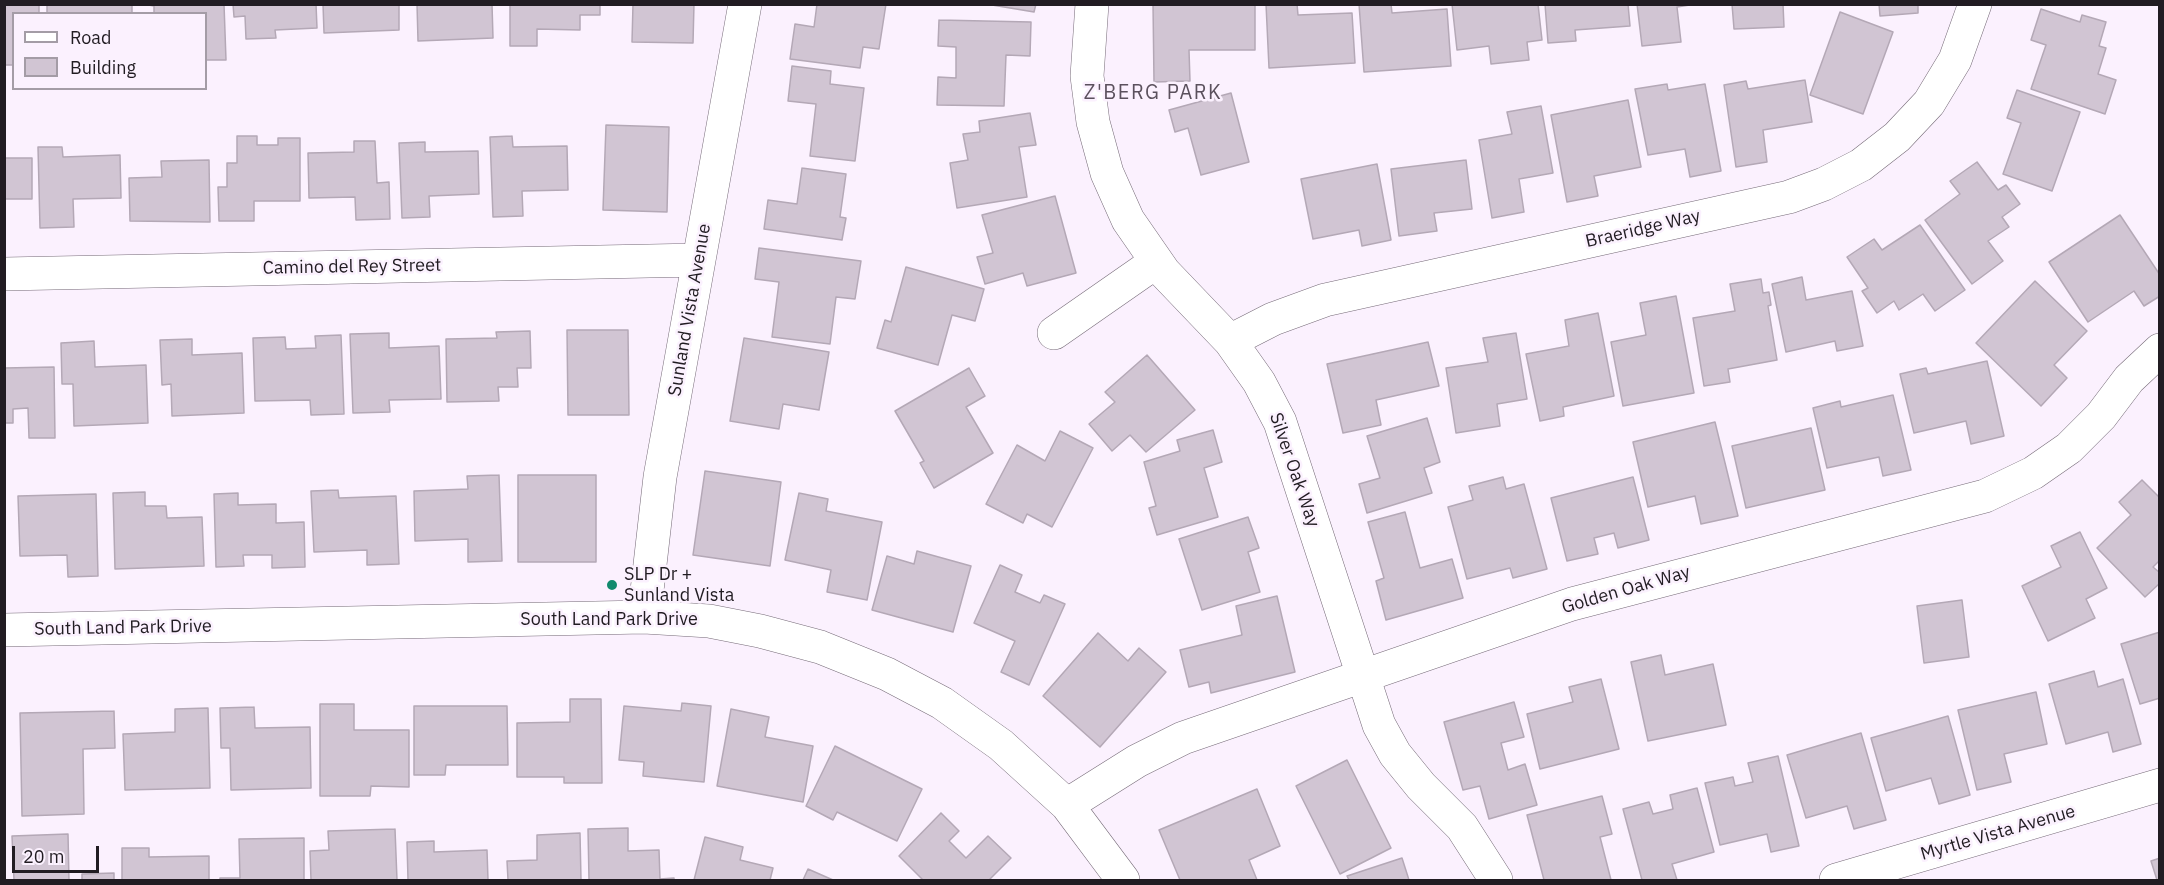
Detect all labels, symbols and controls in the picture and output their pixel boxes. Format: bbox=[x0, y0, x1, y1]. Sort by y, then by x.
legend bbox=[12, 12, 207, 90]
text: Road bbox=[70, 26, 111, 49]
text: Building bbox=[70, 56, 136, 79]
district label: Z'BERG PARK bbox=[1084, 81, 1222, 105]
street label: Braeridge Way bbox=[1583, 205, 1703, 253]
street label: Sunland Vista Avenue bbox=[664, 222, 716, 398]
street label: Camino del Rey Street bbox=[262, 255, 442, 279]
street label: Silver Oak Way bbox=[1264, 410, 1324, 530]
street label: Golden Oak Way bbox=[1559, 561, 1693, 619]
place label: SLP Dr + Sunland Vista bbox=[624, 564, 734, 606]
marker: SLP Dr + Sunland Vista bbox=[605, 578, 619, 592]
street label: South Land Park Drive bbox=[520, 609, 698, 631]
street label: South Land Park Drive bbox=[34, 616, 212, 640]
street label: Myrtle Vista Avenue bbox=[1918, 801, 2078, 865]
scale bar bbox=[15, 834, 102, 872]
text: 20 m bbox=[23, 845, 65, 868]

